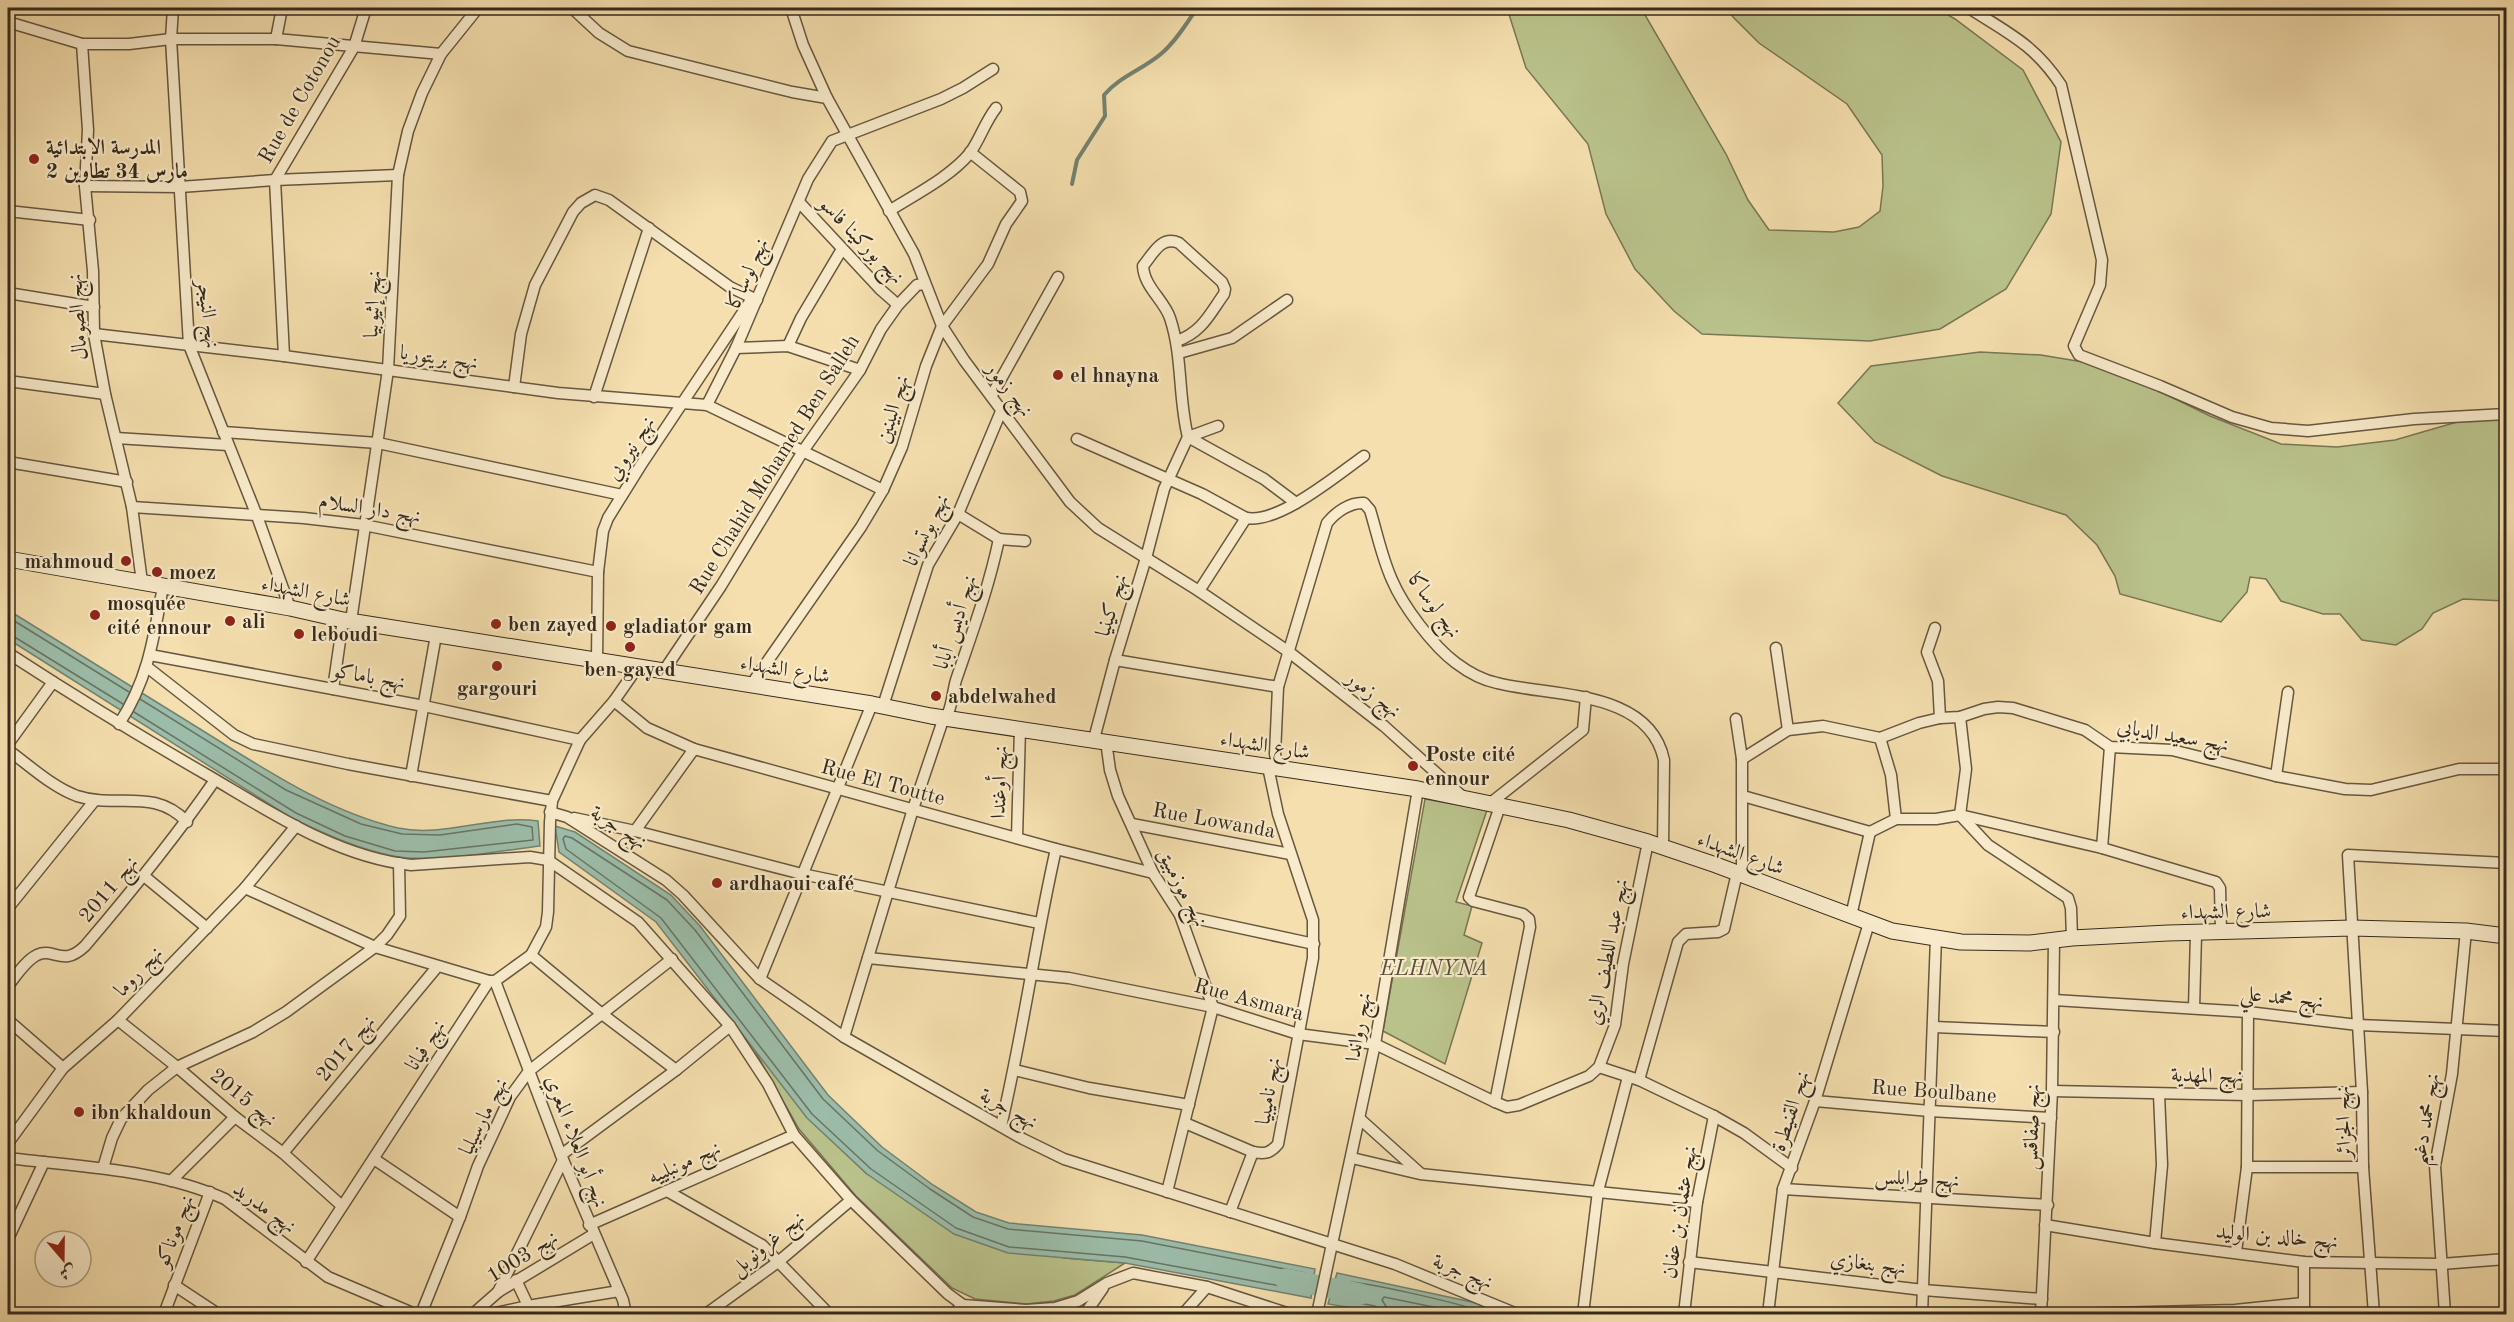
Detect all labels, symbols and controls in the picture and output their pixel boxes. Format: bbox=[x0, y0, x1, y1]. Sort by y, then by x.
street label: Rue de Cotonou bbox=[255, 32, 345, 167]
place label: المدرسة الابتدائية 2 مارس 34 تطاوين bbox=[46, 136, 188, 184]
marker: المدرسة الابتدائية 2 مارس 34 تطاوين bbox=[27, 152, 41, 166]
street label: نهج بوركينا فاسو bbox=[808, 192, 907, 293]
street label: نهج لوساكا bbox=[723, 235, 779, 315]
street label: نهج إثيوبيا bbox=[361, 270, 393, 339]
street label: نهج الصومال bbox=[65, 272, 99, 361]
street label: نهج النيجر bbox=[186, 277, 222, 351]
street label: Rue Chahid Mohamed Ben Salleh bbox=[686, 331, 864, 598]
street label: نهج بريتوريا bbox=[397, 343, 479, 381]
street label: نهج زمور bbox=[975, 357, 1036, 425]
place label: el hnayna bbox=[1070, 366, 1159, 387]
marker: el hnayna bbox=[1051, 368, 1065, 382]
street label: نهج البينين bbox=[873, 373, 920, 448]
street label: نهج نيروبي bbox=[603, 413, 665, 488]
street label: نهج دار السلام bbox=[316, 491, 422, 535]
street label: نهج بوتسوانا bbox=[901, 491, 960, 573]
place label: mahmoud bbox=[25, 552, 114, 573]
marker: mahmoud bbox=[119, 554, 133, 568]
place label: moez bbox=[169, 563, 216, 584]
marker: moez bbox=[150, 565, 164, 579]
street label: نهج لوساكا bbox=[1398, 569, 1465, 646]
street label: نهج أديس أبابا bbox=[926, 571, 988, 674]
street label: نهج كينيا bbox=[1093, 572, 1139, 641]
street label: شارع الشهداء bbox=[258, 574, 352, 617]
place label: mosquée cité ennour bbox=[107, 594, 211, 639]
marker: mosquée cité ennour bbox=[88, 608, 102, 622]
place label: ali bbox=[242, 612, 265, 633]
marker: ali bbox=[223, 614, 237, 628]
place label: ben zayed bbox=[508, 615, 598, 636]
marker: ben zayed bbox=[489, 617, 503, 631]
place label: gladiator gam bbox=[623, 617, 752, 638]
marker: gladiator gam bbox=[604, 619, 618, 633]
place label: leboudi bbox=[311, 625, 378, 646]
marker: leboudi bbox=[292, 627, 306, 641]
marker: ben gayed bbox=[623, 640, 637, 654]
street label: شارع الشهداء bbox=[737, 653, 831, 694]
marker: gargouri bbox=[490, 659, 504, 673]
street label: نهج باماكو bbox=[328, 660, 407, 701]
place label: ben gayed bbox=[584, 660, 676, 681]
street label: نهج زمور bbox=[1336, 666, 1404, 728]
place label: gargouri bbox=[457, 679, 537, 700]
place label: abdelwahed bbox=[948, 687, 1057, 708]
marker: abdelwahed bbox=[929, 689, 943, 703]
street label: نهج سعيد الدبابي bbox=[2114, 716, 2230, 764]
street label: شارع الشهداء bbox=[1217, 729, 1311, 770]
street label: نهج أوغندا bbox=[983, 745, 1019, 819]
place label: Poste cité ennour bbox=[1425, 745, 1515, 790]
street label: Rue El Toutte bbox=[818, 757, 947, 810]
marker: Poste cité ennour bbox=[1406, 759, 1420, 773]
street label: Rue Lowanda bbox=[1151, 800, 1277, 843]
street label: نهج جربة bbox=[582, 802, 650, 860]
street label: شارع الشهداء bbox=[1692, 829, 1787, 885]
street label: نهج موزمبيق bbox=[1147, 845, 1210, 934]
street label: نهج 2011 bbox=[76, 853, 148, 932]
place label: ardhaoui café bbox=[729, 874, 855, 895]
marker: ardhaoui café bbox=[710, 876, 724, 890]
street label: نهج عبد اللطيف الري bbox=[1583, 877, 1640, 1029]
street label: شارع الشهداء bbox=[2181, 901, 2272, 930]
street label: نهج روما bbox=[111, 943, 172, 1006]
park label: ELHNYNA bbox=[1379, 959, 1488, 980]
street label: Rue Asmara bbox=[1191, 976, 1306, 1025]
street label: نهج محمد علي bbox=[2238, 984, 2325, 1021]
street label: نهج رواندا bbox=[1343, 991, 1383, 1065]
street label: نهج 2017 bbox=[313, 1012, 385, 1091]
street label: نهج فيانا bbox=[402, 1017, 456, 1079]
street label: نهج ناميبيا bbox=[1253, 1056, 1293, 1128]
street label: نهج 2015 bbox=[201, 1065, 280, 1137]
street label: نهج المهدية bbox=[2170, 1065, 2243, 1095]
street label: نهح القنيطرة bbox=[1769, 1069, 1821, 1157]
street label: نهج أبو العلاء المعري bbox=[534, 1070, 616, 1213]
street label: نهج محمد دغيم bbox=[2409, 1072, 2453, 1168]
street label: نهج مارسيليا bbox=[456, 1075, 519, 1162]
street label: Rue Boulbane bbox=[1870, 1078, 1997, 1107]
street label: نهج صفاقس bbox=[2020, 1083, 2052, 1171]
street label: نهج جربة bbox=[972, 1085, 1041, 1140]
street label: نهج الجزائر bbox=[2333, 1085, 2363, 1160]
place label: ibn khaldoun bbox=[91, 1103, 212, 1124]
marker: ibn khaldoun bbox=[72, 1105, 86, 1119]
street label: نهج مونبلييه bbox=[645, 1138, 727, 1195]
street label: نهج عثمان بن عفان bbox=[1660, 1144, 1708, 1281]
street label: نهج طرابلس bbox=[1874, 1167, 1960, 1199]
street label: نهج مدريد bbox=[225, 1178, 300, 1244]
street label: نهج موناكو bbox=[151, 1192, 205, 1275]
street label: نهج غرونوبل bbox=[727, 1208, 814, 1286]
street label: نهج خالد بن الوليد bbox=[2214, 1222, 2339, 1260]
street label: نهج 1003 bbox=[484, 1227, 566, 1293]
north arrow bbox=[33, 1229, 93, 1289]
street label: نهج بنغازي bbox=[1828, 1249, 1907, 1286]
street label: نهج جربة bbox=[1427, 1251, 1495, 1300]
text: ش bbox=[57, 1261, 78, 1281]

